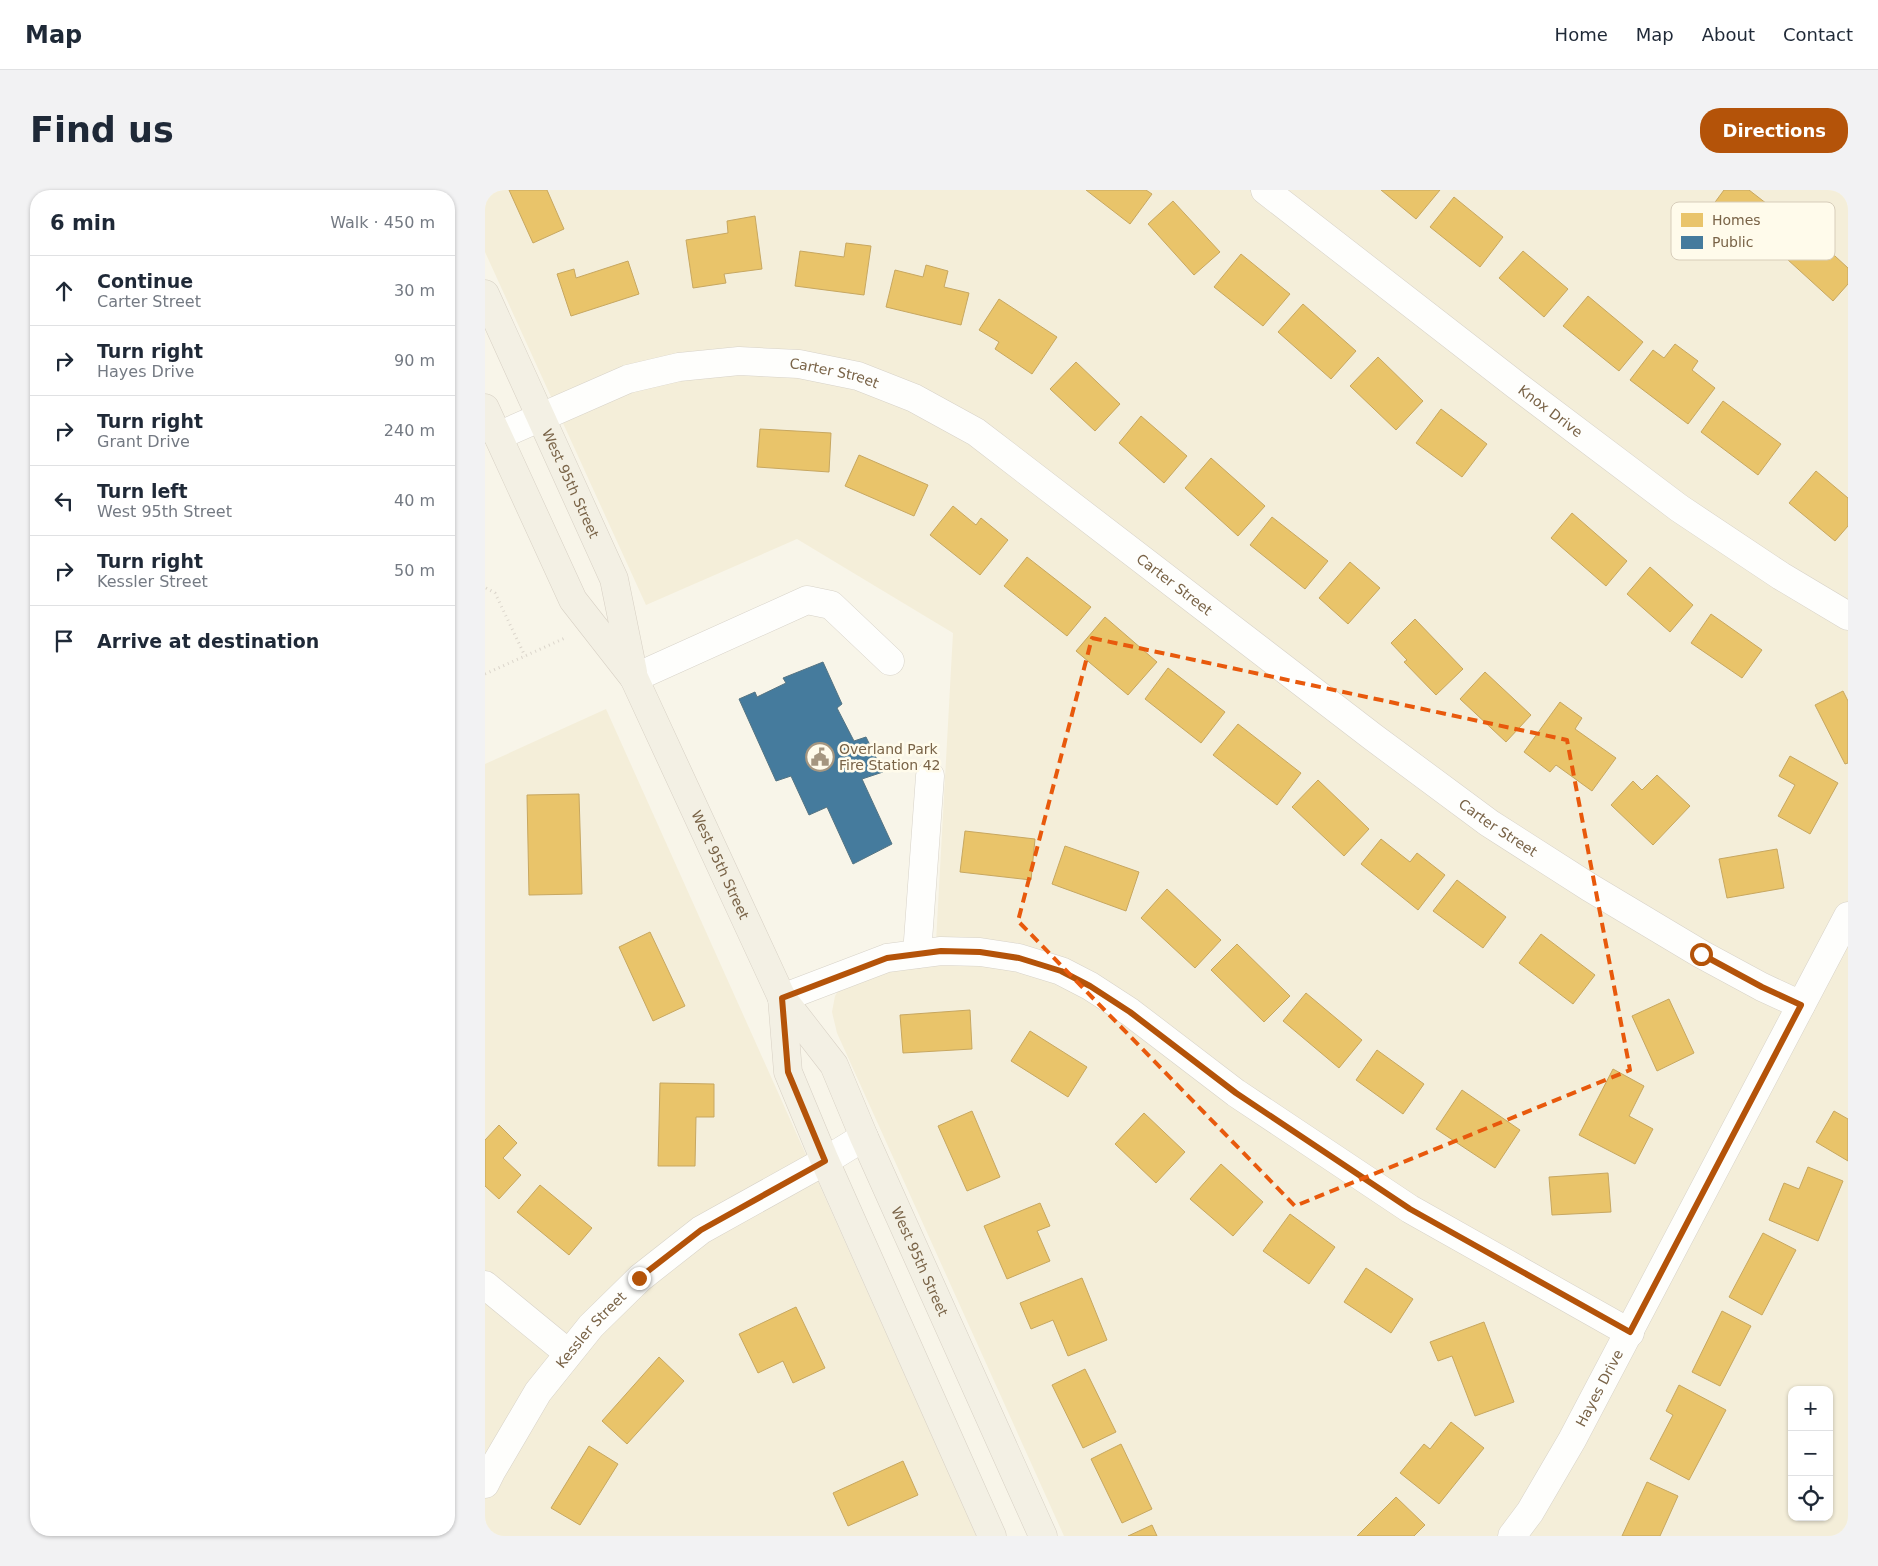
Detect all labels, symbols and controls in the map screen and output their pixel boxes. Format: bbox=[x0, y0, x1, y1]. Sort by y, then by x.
text: Map bbox=[25, 21, 82, 49]
text: Home bbox=[1555, 24, 1608, 45]
text: Map bbox=[1636, 24, 1674, 45]
text: About bbox=[1702, 24, 1755, 45]
text: Contact bbox=[1783, 24, 1853, 45]
button: Directions bbox=[1700, 108, 1848, 153]
text: Find us bbox=[30, 110, 174, 150]
legend bbox=[1671, 202, 1835, 260]
text: 6 min bbox=[50, 211, 116, 235]
text: Homes bbox=[1712, 212, 1761, 228]
text: Walk · 450 m bbox=[330, 213, 435, 232]
text: Public bbox=[1712, 234, 1753, 250]
text: Continue bbox=[97, 270, 193, 292]
icon: ahead bbox=[50, 277, 78, 305]
text: 30 m bbox=[394, 281, 435, 300]
text: Carter Street bbox=[97, 292, 201, 311]
text: Turn right bbox=[97, 340, 203, 362]
icon: right bbox=[50, 347, 78, 375]
text: 90 m bbox=[394, 351, 435, 370]
street label: Carter Street bbox=[789, 356, 882, 392]
text: Hayes Drive bbox=[97, 362, 194, 381]
street label: Knox Drive bbox=[1515, 382, 1586, 440]
text: Turn right bbox=[97, 410, 203, 432]
icon: right bbox=[50, 417, 78, 445]
text: 240 m bbox=[384, 421, 435, 440]
street label: West 95th Street bbox=[539, 426, 603, 541]
text: Grant Drive bbox=[97, 432, 190, 451]
text: Turn left bbox=[97, 480, 188, 502]
icon: left bbox=[50, 487, 78, 515]
text: 40 m bbox=[394, 491, 435, 510]
text: West 95th Street bbox=[97, 502, 232, 521]
text: Turn right bbox=[97, 550, 203, 572]
street label: Carter Street bbox=[1133, 550, 1216, 619]
icon: right bbox=[50, 557, 78, 585]
text: 50 m bbox=[394, 561, 435, 580]
text: Kessler Street bbox=[97, 572, 208, 591]
icon: arrive bbox=[50, 627, 78, 655]
text: Arrive at destination bbox=[97, 630, 319, 652]
place label: Overland Park Fire Station 42 bbox=[839, 741, 940, 773]
public building icon: Overland Park Fire Station 42 bbox=[805, 742, 835, 772]
street label: Carter Street bbox=[1456, 796, 1541, 860]
street label: West 95th Street bbox=[688, 808, 753, 922]
route start bbox=[1690, 943, 1713, 966]
street label: West 95th Street bbox=[888, 1204, 952, 1319]
route end bbox=[628, 1267, 651, 1290]
street label: Kessler Street bbox=[553, 1288, 630, 1371]
street label: Hayes Drive bbox=[1572, 1347, 1626, 1430]
map controls bbox=[1788, 1386, 1833, 1521]
button: + bbox=[1788, 1386, 1833, 1431]
button: − bbox=[1788, 1431, 1833, 1476]
button: locate bbox=[1788, 1476, 1833, 1521]

